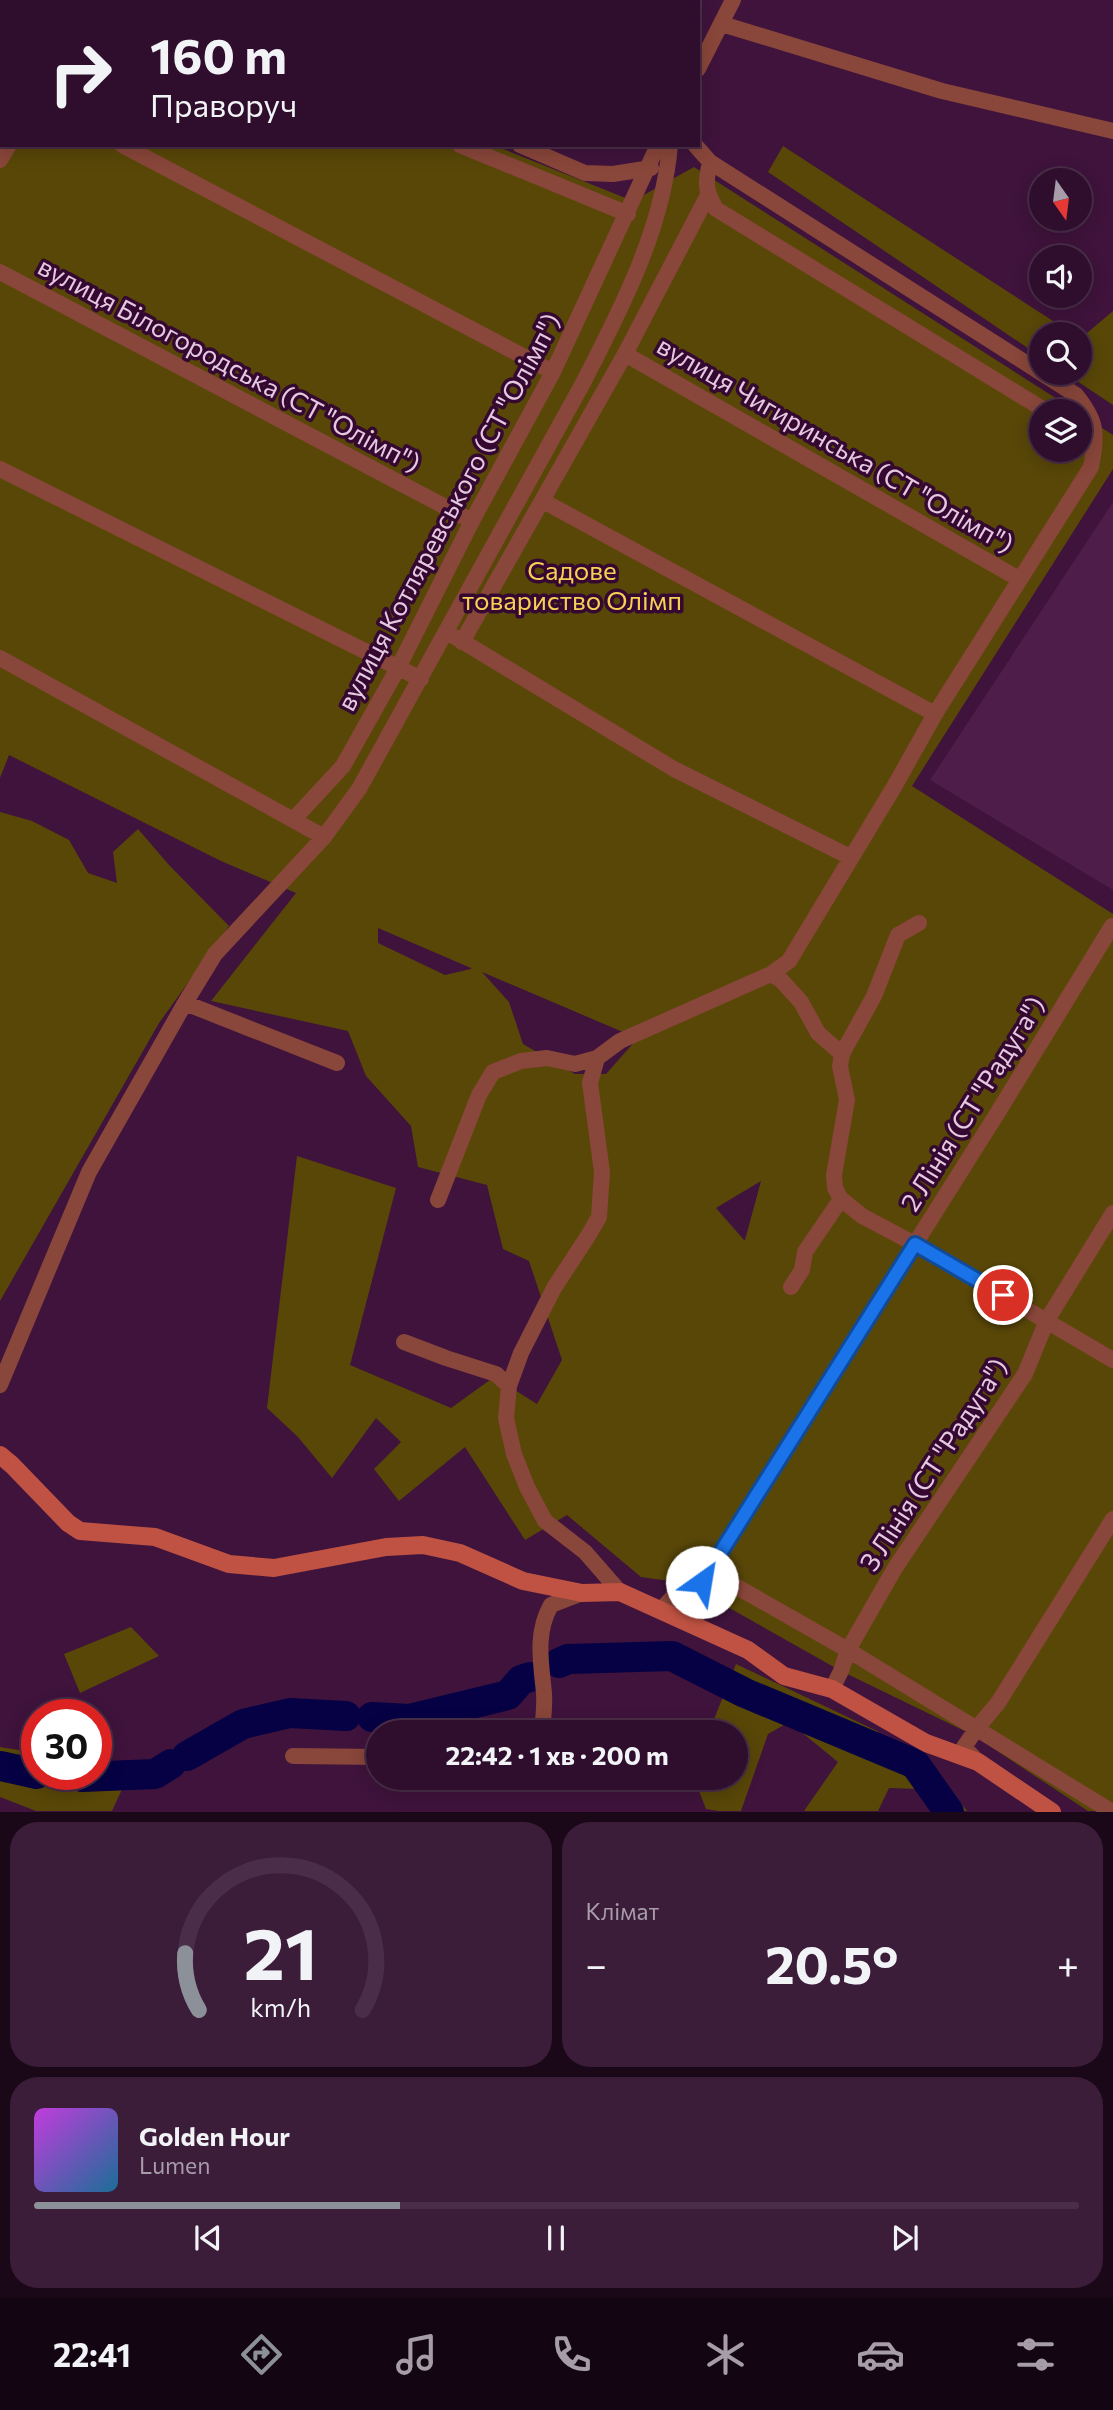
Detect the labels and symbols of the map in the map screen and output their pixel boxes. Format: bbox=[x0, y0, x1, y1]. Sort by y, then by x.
north arrow bbox=[1029, 168, 1092, 231]
street label: вулиця Білогородська (СТ "Олімп") bbox=[33, 249, 426, 478]
street label: вулиця Котляревського (СТ "Олімп") bbox=[329, 307, 566, 715]
street label: вулиця Чигиринська (СТ "Олімп") bbox=[652, 329, 1019, 559]
park label: Садове товариство Олімп bbox=[462, 554, 682, 615]
street label: 2 Лінія (СТ "Радуга") bbox=[893, 990, 1050, 1216]
pin bbox=[973, 1265, 1033, 1325]
street label: З Лінія (СТ "Радуга") bbox=[852, 1352, 1013, 1576]
position arrow bbox=[665, 1545, 739, 1619]
speed limit sign: 30 bbox=[21, 1699, 112, 1790]

